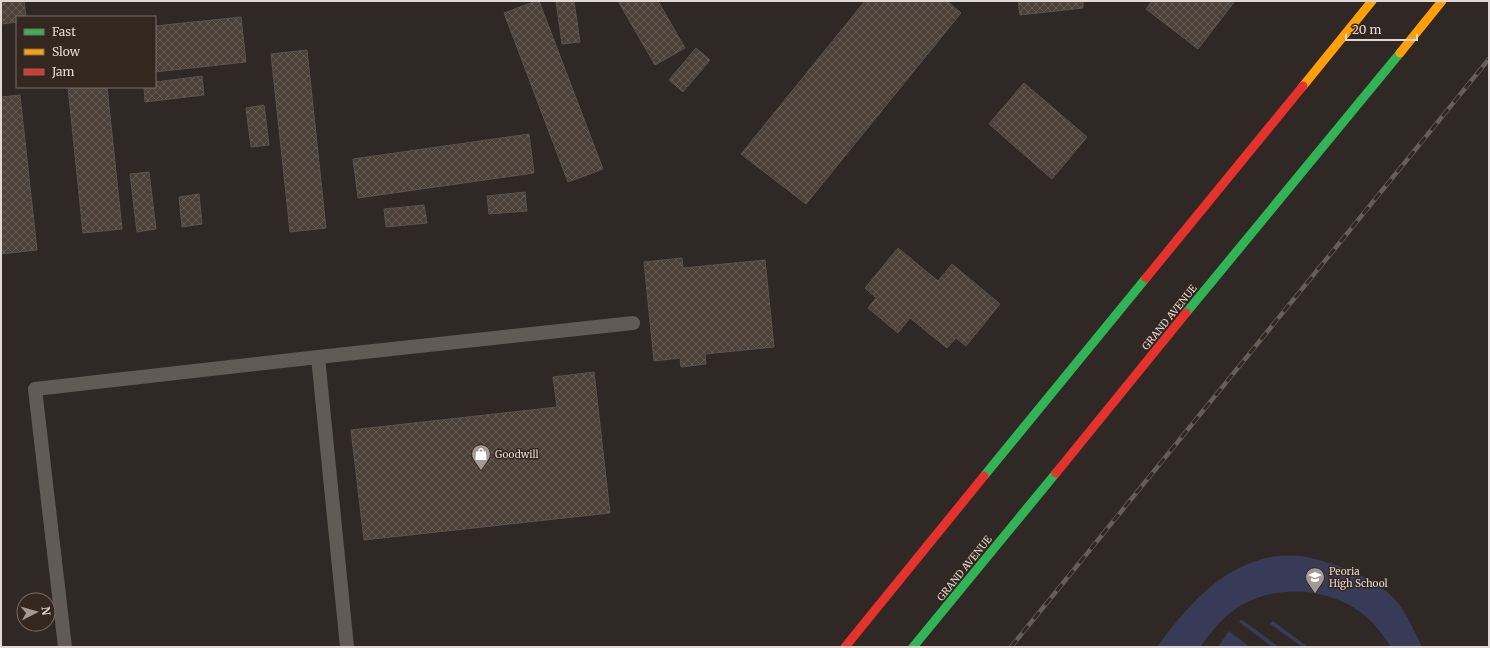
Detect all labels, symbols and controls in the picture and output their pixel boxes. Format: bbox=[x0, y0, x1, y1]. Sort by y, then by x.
legend bbox=[16, 16, 156, 88]
scale bar bbox=[1346, 16, 1417, 42]
text: 20 m bbox=[1352, 22, 1381, 37]
text: Fast bbox=[52, 24, 76, 39]
text: Slow bbox=[52, 44, 81, 59]
text: Jam bbox=[51, 64, 75, 79]
street label: GRAND AVENUE bbox=[1139, 282, 1200, 353]
shop icon: Goodwill bbox=[470, 443, 492, 471]
place label: Goodwill bbox=[495, 448, 539, 461]
street label: GRAND AVENUE bbox=[934, 533, 995, 604]
place label: Peoria High School bbox=[1329, 565, 1388, 590]
school or university icon: Peoria High School bbox=[1304, 566, 1326, 594]
north arrow bbox=[16, 592, 56, 632]
text: N bbox=[39, 606, 53, 616]

